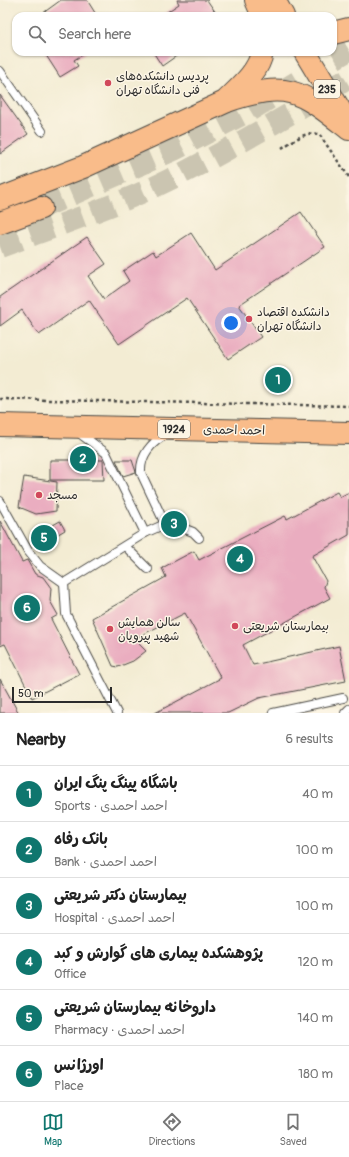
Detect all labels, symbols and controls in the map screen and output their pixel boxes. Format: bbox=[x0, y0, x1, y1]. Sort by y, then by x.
search box bbox=[12, 12, 337, 56]
icon: search bbox=[26, 23, 48, 45]
text: Search here bbox=[58, 25, 131, 44]
place label: پردیس دانشکده‌های فنی دانشگاه تهران bbox=[116, 69, 209, 98]
marker: پردیس دانشکده‌های فنی دانشگاه تهران bbox=[103, 78, 113, 88]
road number: 235 bbox=[314, 80, 340, 98]
place label: دانشکده اقتصاد دانشگاه تهران bbox=[257, 305, 330, 334]
your location bbox=[221, 313, 241, 333]
marker: دانشکده اقتصاد دانشگاه تهران bbox=[244, 314, 254, 324]
pin: 1 bbox=[265, 365, 291, 395]
road number: 1924 bbox=[158, 420, 190, 438]
street label: احمد احمدی bbox=[203, 422, 265, 439]
pin: 2 bbox=[70, 444, 96, 474]
place label: مسجد bbox=[47, 488, 78, 503]
marker: مسجد bbox=[34, 490, 44, 500]
pin: 3 bbox=[161, 509, 187, 539]
pin: 5 bbox=[31, 523, 57, 553]
pin: 4 bbox=[227, 544, 253, 574]
pin: 6 bbox=[14, 593, 40, 623]
place label: سالن همایش شهید پیرویان bbox=[118, 615, 181, 644]
place label: بیمارستان شریعتی bbox=[243, 619, 329, 634]
marker: بیمارستان شریعتی bbox=[230, 621, 240, 631]
marker: سالن همایش شهید پیرویان bbox=[105, 624, 115, 634]
scale bar bbox=[12, 685, 112, 704]
text: 50 m bbox=[18, 687, 44, 700]
text: Nearby bbox=[16, 729, 65, 750]
text: 6 results bbox=[286, 731, 333, 747]
text: باشگاه پینگ پنگ ایران bbox=[54, 774, 178, 793]
text: 1 bbox=[26, 786, 32, 802]
text: 40 m bbox=[302, 786, 333, 802]
text: Sports · احمد احمدی bbox=[54, 798, 167, 814]
text: بانک رفاه bbox=[54, 830, 108, 849]
text: 2 bbox=[25, 842, 33, 858]
text: 100 m bbox=[296, 842, 333, 858]
text: Bank · احمد احمدی bbox=[54, 854, 157, 870]
text: بیمارستان دکتر شریعتی bbox=[54, 886, 187, 905]
text: 3 bbox=[25, 898, 33, 914]
text: 100 m bbox=[296, 898, 333, 914]
text: Hospital · احمد احمدی bbox=[54, 910, 175, 926]
text: پژوهشکده بیماری های گوارش و کبد bbox=[54, 944, 263, 963]
text: 4 bbox=[25, 954, 33, 970]
text: 120 m bbox=[297, 954, 333, 970]
text: Office bbox=[54, 966, 86, 982]
text: داروخانه بیمارستان شریعتی bbox=[54, 998, 216, 1017]
text: 5 bbox=[25, 1010, 33, 1026]
text: 140 m bbox=[297, 1010, 333, 1026]
text: Pharmacy · احمد احمدی bbox=[54, 1022, 185, 1038]
text: اورژانس bbox=[54, 1056, 104, 1075]
text: 6 bbox=[25, 1066, 33, 1082]
text: 180 m bbox=[298, 1066, 333, 1082]
text: Place bbox=[54, 1078, 83, 1094]
tab: Map bbox=[42, 1111, 64, 1148]
tab: Directions bbox=[148, 1111, 195, 1148]
tab: Saved bbox=[280, 1111, 307, 1148]

